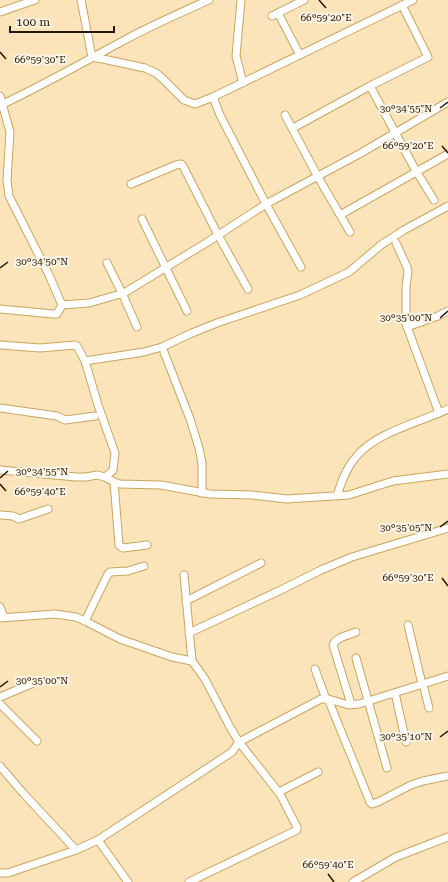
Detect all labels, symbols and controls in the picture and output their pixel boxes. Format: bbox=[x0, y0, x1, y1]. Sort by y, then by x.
scale bar bbox=[10, 8, 114, 34]
text: 66°59'20"E bbox=[300, 12, 352, 23]
text: 100 m bbox=[16, 15, 50, 29]
text: 66°59'30"E bbox=[14, 54, 66, 65]
text: 30°34'55"N bbox=[380, 103, 432, 114]
text: 66°59'20"E bbox=[382, 140, 434, 151]
text: 30°34'50"N bbox=[16, 256, 68, 267]
text: 30°35'00"N bbox=[380, 312, 432, 323]
text: 30°34'55"N bbox=[16, 466, 68, 477]
text: 66°59'40"E bbox=[14, 486, 66, 497]
text: 30°35'05"N bbox=[380, 522, 432, 533]
text: 66°59'30"E bbox=[382, 572, 434, 583]
text: 30°35'00"N bbox=[16, 675, 68, 686]
text: 30°35'10"N bbox=[380, 731, 432, 742]
text: 66°59'40"E bbox=[302, 859, 354, 870]

